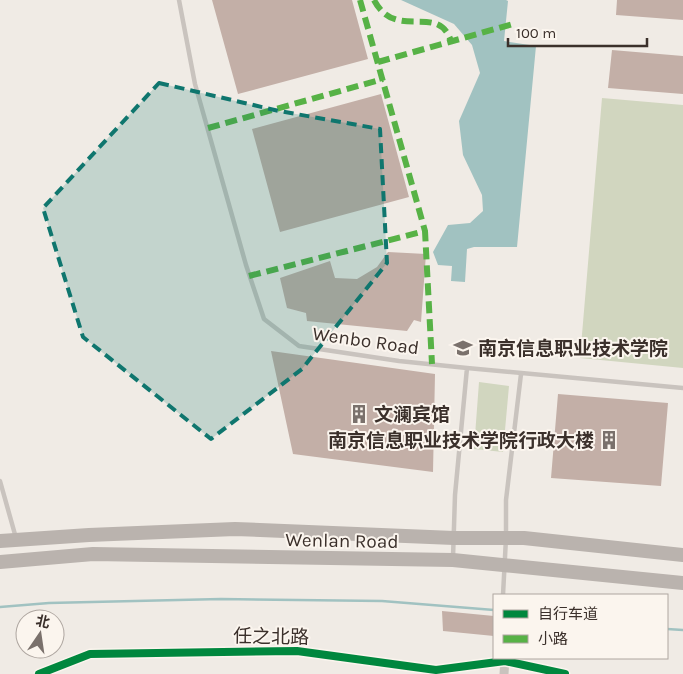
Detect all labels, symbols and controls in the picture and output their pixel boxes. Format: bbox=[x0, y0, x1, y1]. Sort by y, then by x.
scale bar bbox=[508, 15, 647, 47]
text: 100 m bbox=[516, 24, 556, 42]
street label: Wenbo Road bbox=[311, 323, 421, 359]
school or university icon: 南京信息职业技术学院 bbox=[452, 337, 474, 359]
place label: 南京信息职业技术学院 bbox=[478, 338, 668, 360]
building icon: 文澜宾馆 bbox=[348, 403, 370, 425]
place label: 文澜宾馆 bbox=[374, 404, 450, 426]
building icon: 南京信息职业技术学院行政大楼 bbox=[598, 429, 620, 451]
place label: 南京信息职业技术学院行政大楼 bbox=[328, 430, 594, 452]
street label: Wenlan Road bbox=[285, 529, 399, 553]
legend bbox=[493, 594, 668, 659]
text: 自行车道 bbox=[538, 605, 598, 623]
north arrow bbox=[15, 609, 65, 659]
text: 北 bbox=[34, 612, 52, 632]
street label: 任之北路 bbox=[233, 625, 309, 649]
text: 小路 bbox=[538, 630, 568, 648]

